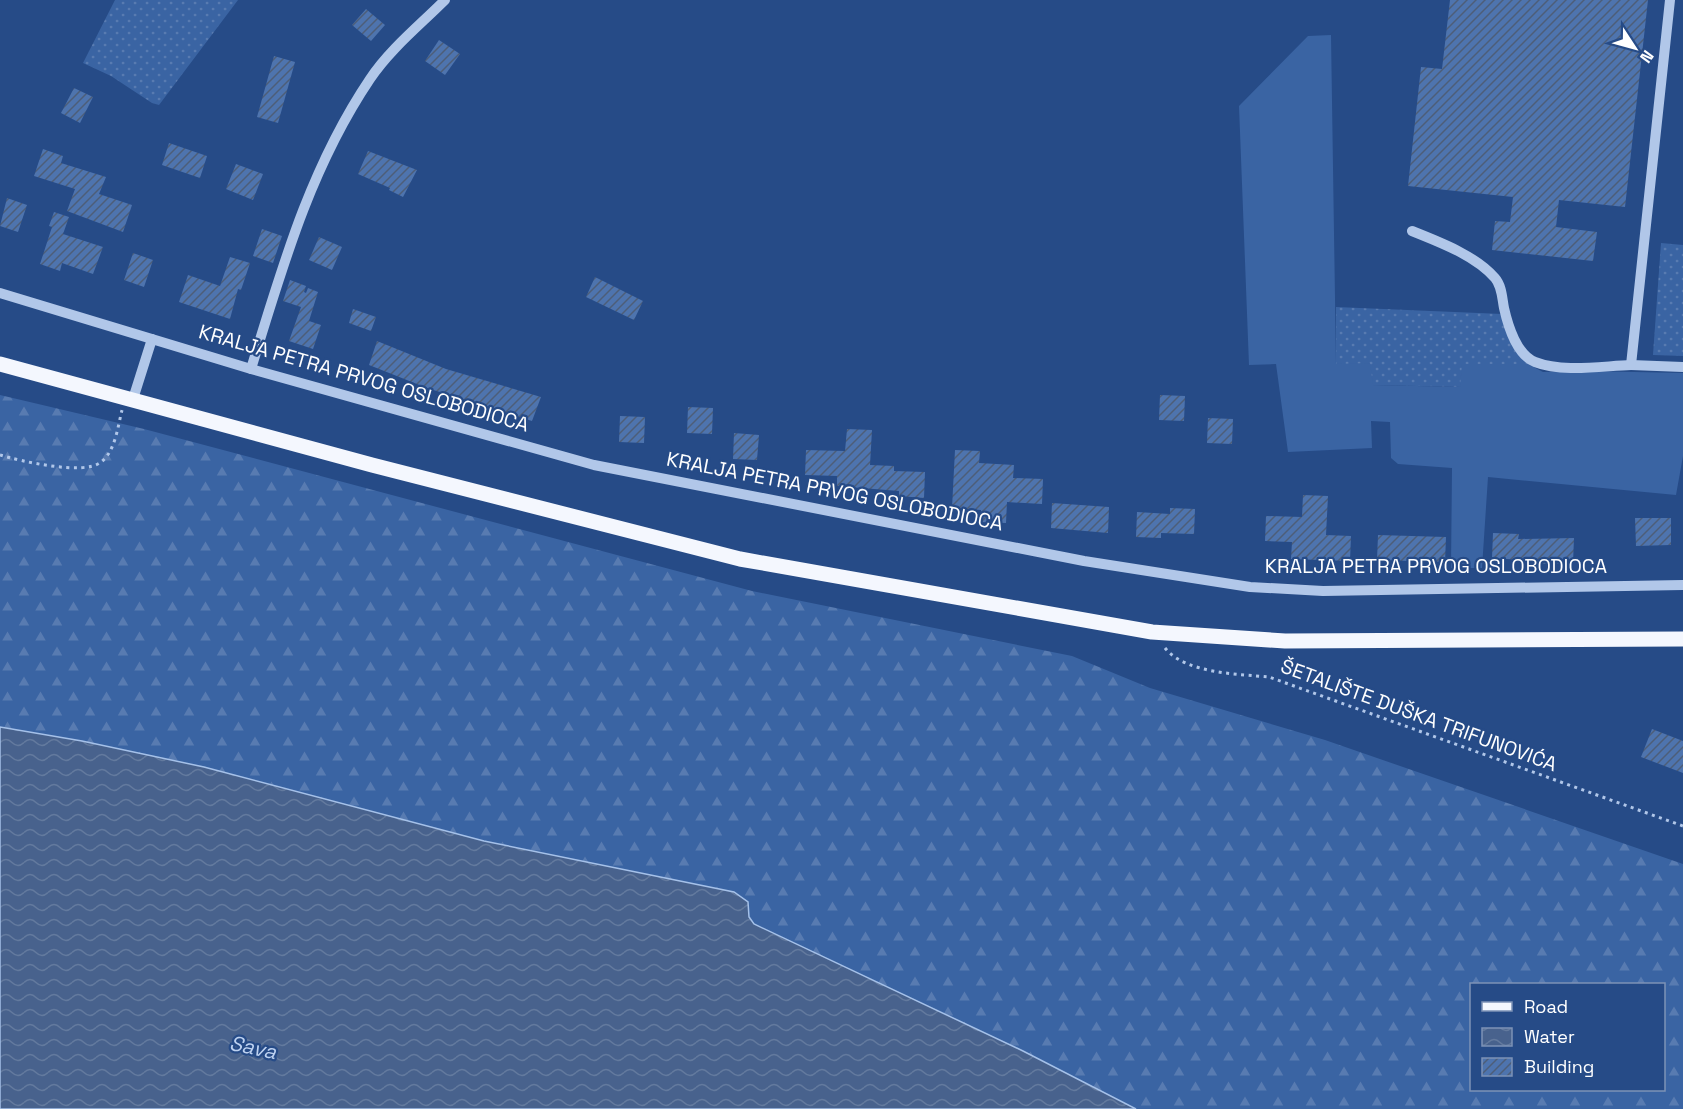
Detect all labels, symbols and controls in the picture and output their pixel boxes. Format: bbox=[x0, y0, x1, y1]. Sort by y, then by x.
north arrow bbox=[1605, 18, 1665, 78]
text: N bbox=[1635, 46, 1658, 67]
street label: KRALJA PETRA PRVOG OSLOBODIOCA bbox=[196, 318, 533, 438]
street label: KRALJA PETRA PRVOG OSLOBODIOCA bbox=[664, 446, 1006, 537]
street label: KRALJA PETRA PRVOG OSLOBODIOCA bbox=[1265, 553, 1608, 579]
street label: ŠETALIŠTE DUŠKA TRIFUNOVIĆA bbox=[1277, 653, 1561, 777]
legend bbox=[1470, 983, 1665, 1091]
text: Road bbox=[1524, 995, 1568, 1018]
text: Water bbox=[1524, 1025, 1575, 1048]
water label: Sava bbox=[227, 1029, 280, 1065]
text: Building bbox=[1524, 1055, 1594, 1078]

